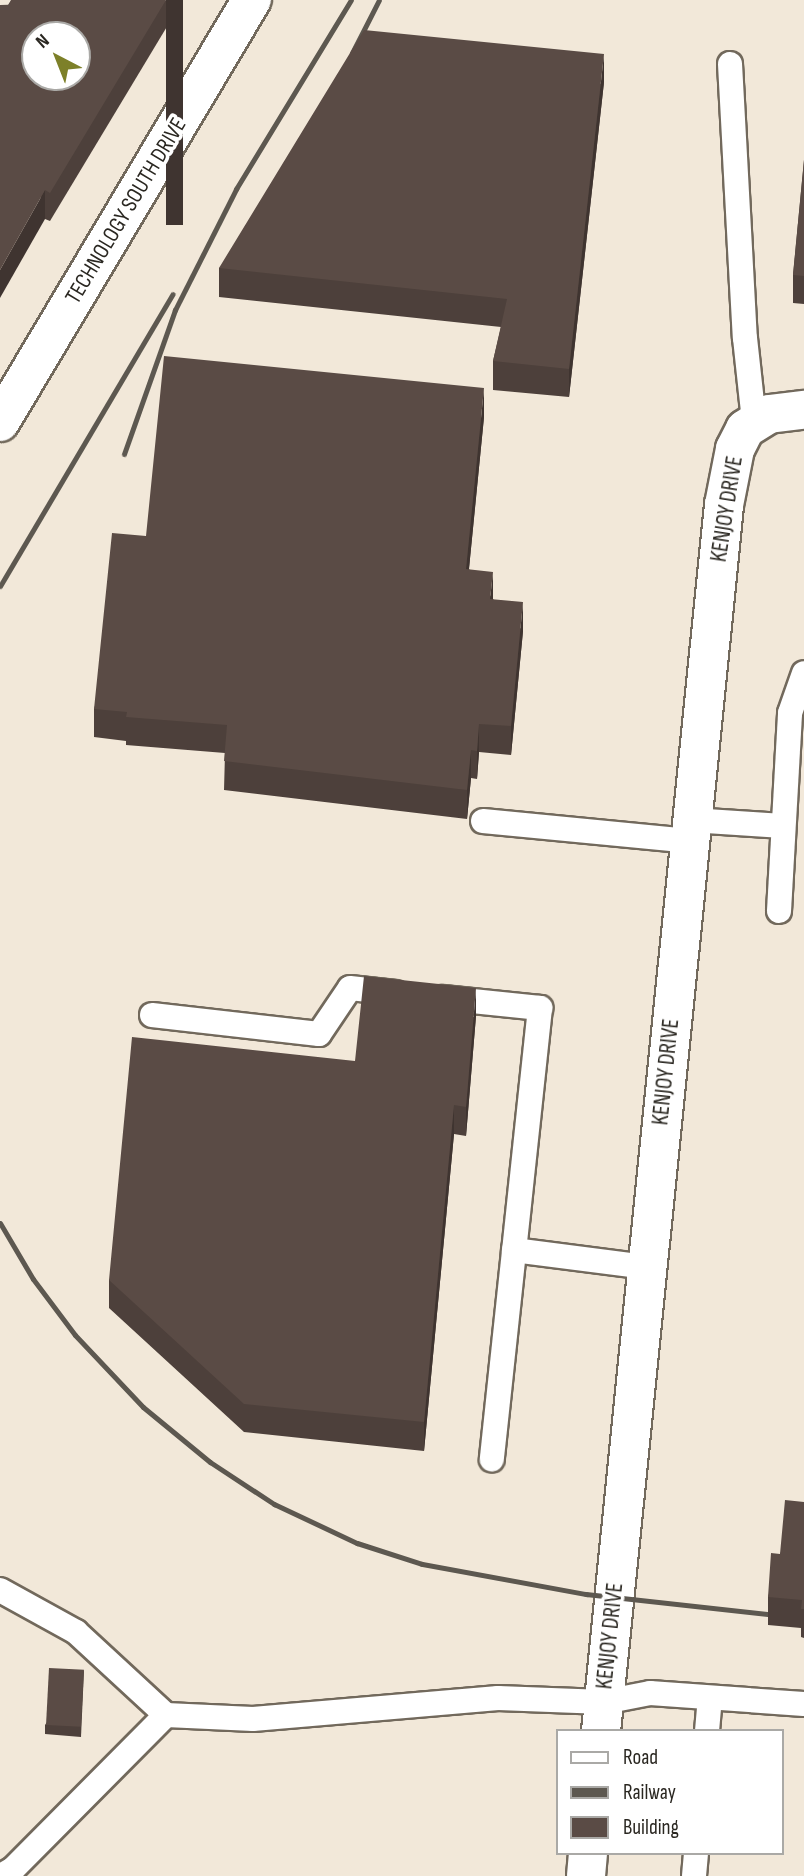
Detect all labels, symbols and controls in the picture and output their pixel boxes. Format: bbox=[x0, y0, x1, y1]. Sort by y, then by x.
north arrow bbox=[21, 21, 91, 91]
text: N bbox=[31, 30, 54, 53]
street label: TECHNOLOGY SOUTH DRIVE bbox=[60, 113, 192, 309]
street label: KENJOY DRIVE bbox=[705, 454, 749, 564]
street label: KENJOY DRIVE bbox=[647, 1017, 685, 1127]
street label: KENJOY DRIVE bbox=[591, 1581, 629, 1691]
legend bbox=[556, 1729, 783, 1855]
text: Road bbox=[623, 1745, 658, 1770]
text: Railway bbox=[623, 1780, 676, 1805]
text: Building bbox=[623, 1815, 679, 1840]

